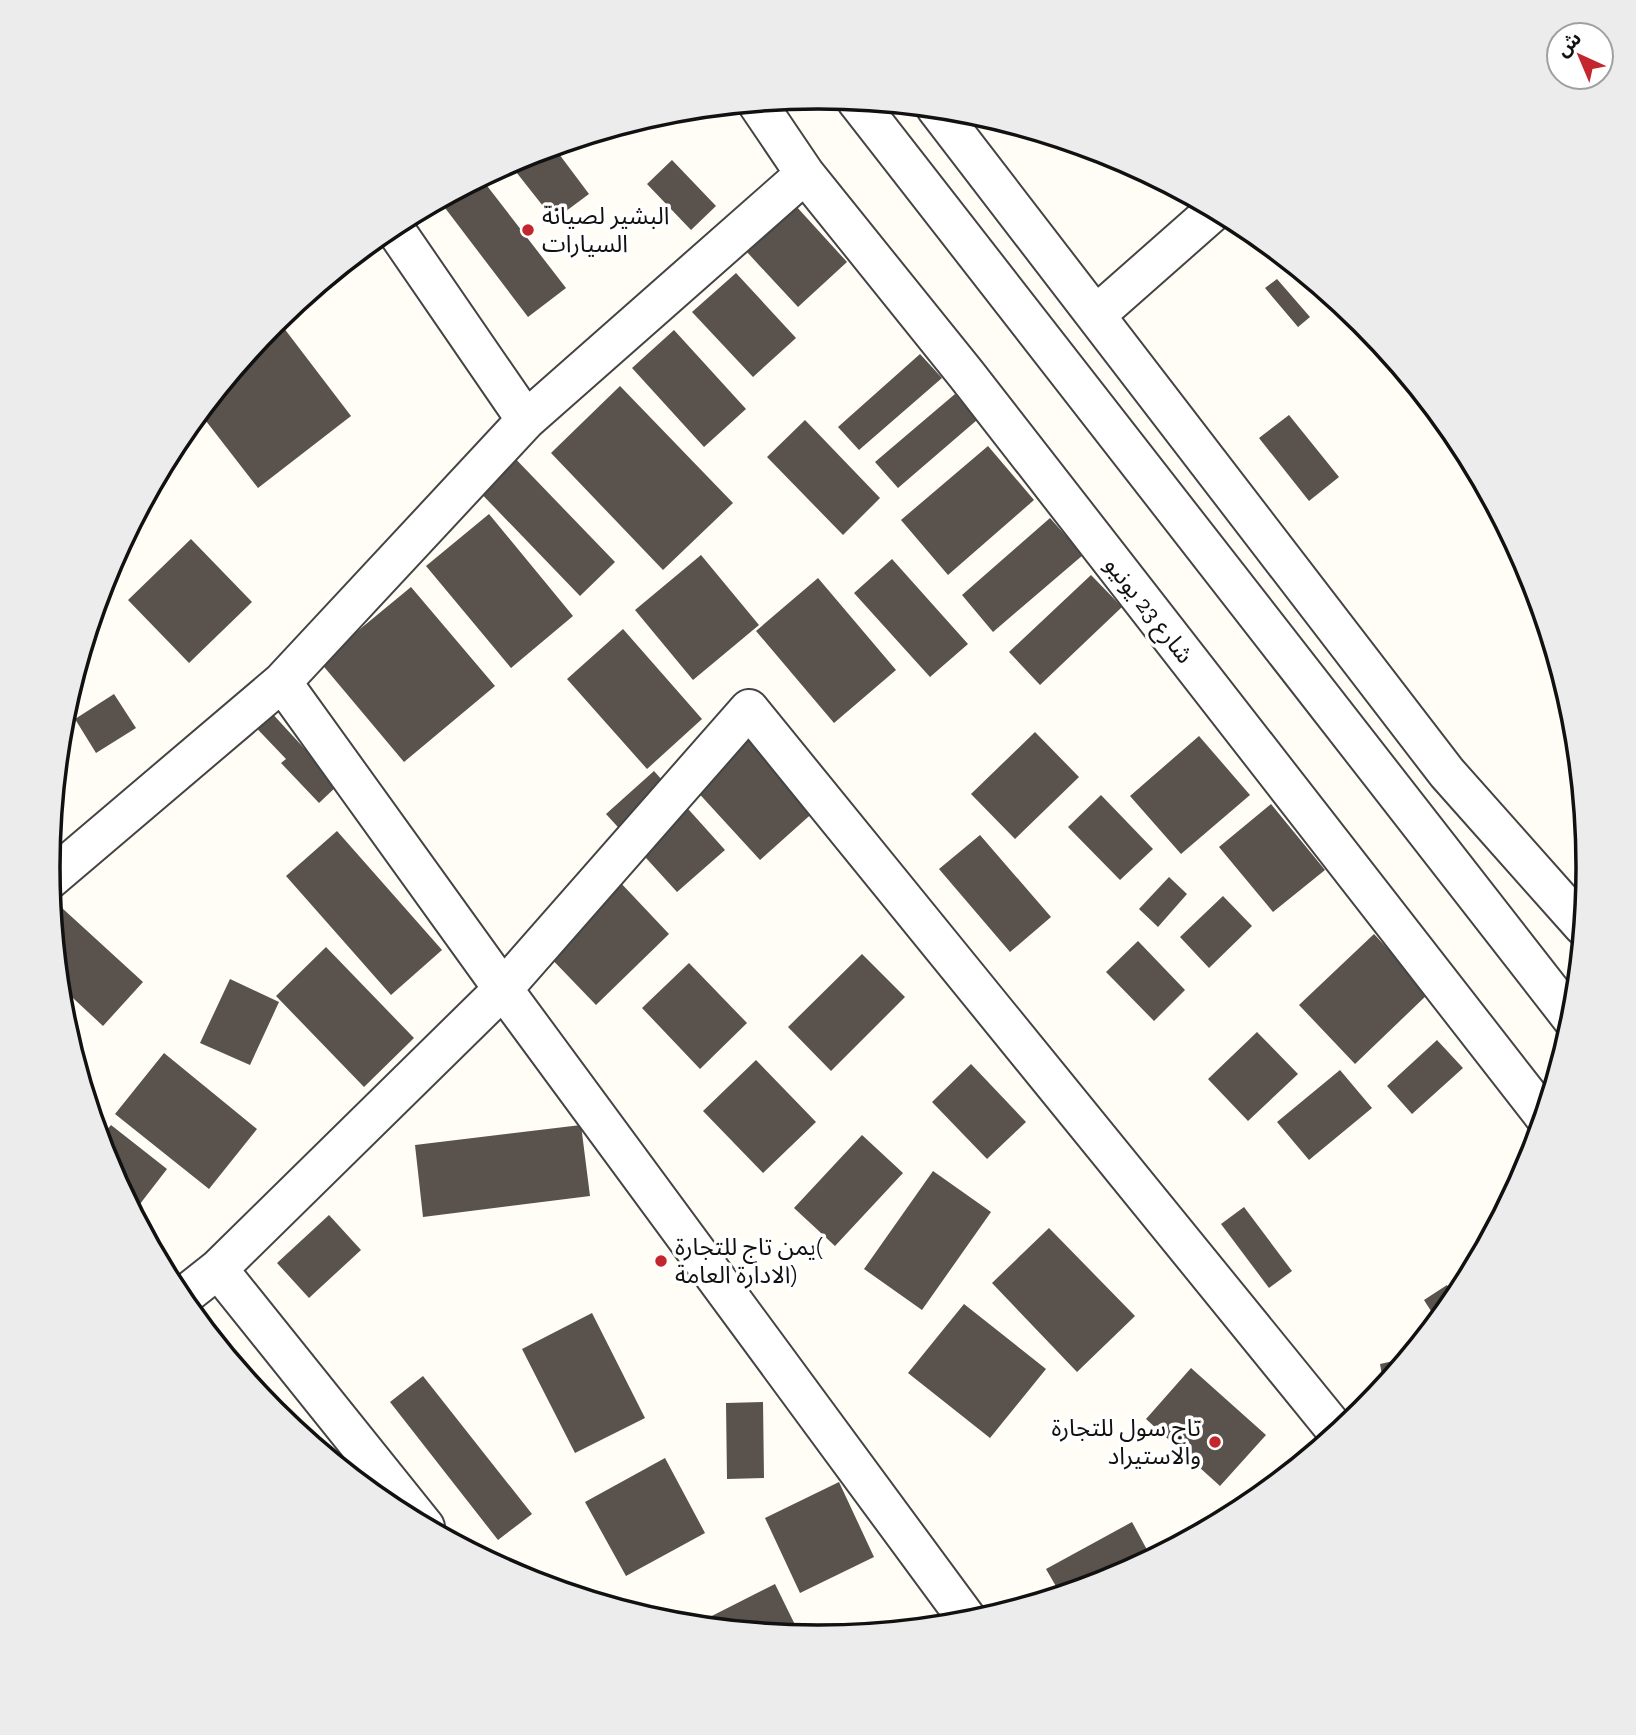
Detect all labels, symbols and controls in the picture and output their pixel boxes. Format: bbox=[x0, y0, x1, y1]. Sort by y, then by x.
north arrow bbox=[1545, 21, 1615, 91]
text: ش bbox=[1551, 27, 1586, 61]
place label: البشير لصيانة السيارات bbox=[542, 201, 670, 258]
marker: البشير لصيانة السيارات bbox=[520, 222, 536, 238]
street label: شارع 23 يونيو bbox=[1096, 551, 1200, 671]
place label: يمن تاج للتجارة( الادارة العامة) bbox=[675, 1232, 823, 1289]
marker: يمن تاج للتجارة( الادارة العامة) bbox=[653, 1253, 669, 1269]
place label: تاج سول للتجارة والاستيراد bbox=[1052, 1413, 1201, 1470]
marker: تاج سول للتجارة والاستيراد bbox=[1207, 1434, 1223, 1450]

